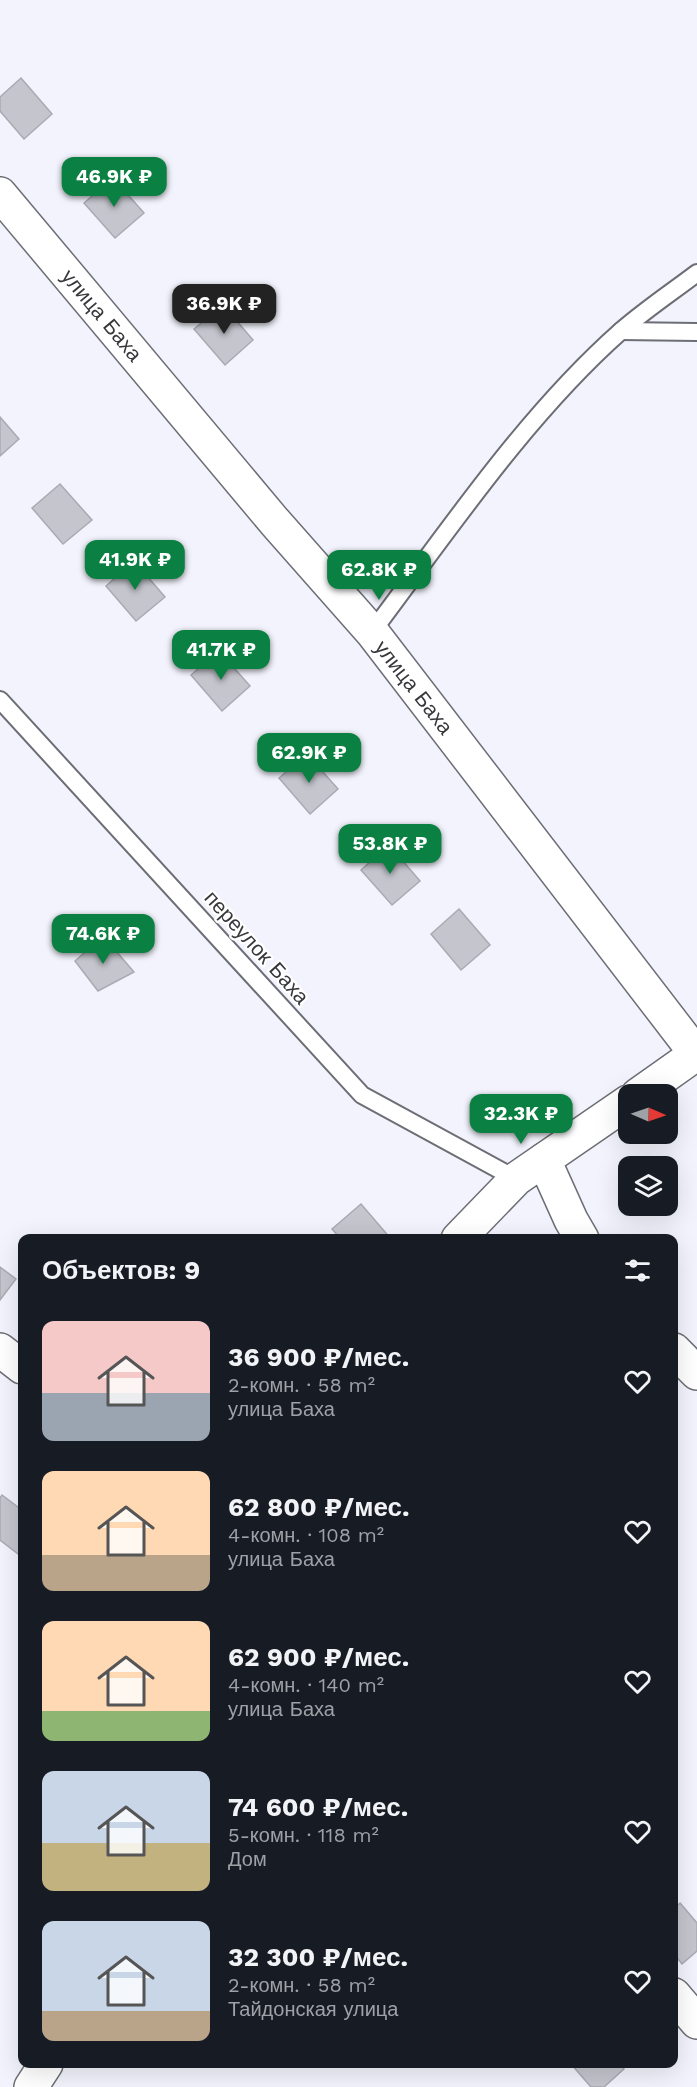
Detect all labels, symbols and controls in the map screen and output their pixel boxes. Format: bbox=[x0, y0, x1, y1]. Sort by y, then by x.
pin: 46.9K ₽ bbox=[59, 157, 169, 208]
text: 46.9K ₽ bbox=[76, 164, 152, 188]
street label: улица Баха bbox=[56, 264, 148, 366]
pin: 36.9K ₽ bbox=[169, 284, 279, 335]
text: 36.9K ₽ bbox=[186, 291, 262, 315]
pin: 41.9K ₽ bbox=[80, 540, 190, 591]
text: 41.9K ₽ bbox=[99, 547, 171, 571]
pin: 62.8K ₽ bbox=[324, 550, 434, 601]
text: 62.8K ₽ bbox=[341, 557, 417, 581]
pin: 41.7K ₽ bbox=[166, 630, 276, 681]
street label: улица Баха bbox=[370, 635, 459, 739]
text: 41.7K ₽ bbox=[186, 637, 256, 661]
pin: 62.9K ₽ bbox=[254, 733, 364, 784]
text: 62.9K ₽ bbox=[271, 740, 347, 764]
pin: 53.8K ₽ bbox=[335, 824, 445, 875]
text: 53.8K ₽ bbox=[352, 831, 428, 855]
street label: переулок Баха bbox=[199, 885, 315, 1009]
pin: 74.6K ₽ bbox=[48, 914, 158, 965]
text: 74.6K ₽ bbox=[66, 921, 140, 945]
north arrow bbox=[618, 1084, 678, 1144]
map controls bbox=[618, 1084, 678, 1216]
pin: 32.3K ₽ bbox=[466, 1094, 576, 1145]
text: 32.3K ₽ bbox=[484, 1101, 558, 1125]
button: layers bbox=[618, 1156, 678, 1216]
icon: filters bbox=[621, 1254, 654, 1287]
text: Объектов: 9 bbox=[42, 1255, 200, 1285]
text: 36 900 ₽/мес. bbox=[228, 1342, 409, 1372]
icon: home bbox=[90, 1345, 162, 1417]
icon: heart bbox=[621, 1365, 654, 1398]
text: 2-комн. · 58 m² bbox=[228, 1373, 375, 1397]
text: улица Баха bbox=[228, 1397, 335, 1421]
text: 62 800 ₽/мес. bbox=[228, 1492, 410, 1522]
icon: home bbox=[90, 1495, 162, 1567]
icon: heart bbox=[621, 1515, 654, 1548]
text: 4-комн. · 108 m² bbox=[228, 1523, 384, 1547]
text: улица Баха bbox=[228, 1547, 335, 1571]
text: 62 900 ₽/мес. bbox=[228, 1642, 409, 1672]
icon: home bbox=[90, 1645, 162, 1717]
icon: heart bbox=[621, 1665, 654, 1698]
text: 4-комн. · 140 m² bbox=[228, 1673, 384, 1697]
text: улица Баха bbox=[228, 1697, 335, 1721]
text: 74 600 ₽/мес. bbox=[228, 1792, 408, 1822]
icon: home bbox=[90, 1795, 162, 1867]
icon: heart bbox=[621, 1815, 654, 1848]
text: 5-комн. · 118 m² bbox=[228, 1823, 379, 1847]
text: Дом bbox=[228, 1847, 267, 1871]
text: 32 300 ₽/мес. bbox=[228, 1942, 408, 1972]
icon: home bbox=[90, 1945, 162, 2017]
icon: heart bbox=[621, 1965, 654, 1998]
text: 2-комн. · 58 m² bbox=[228, 1973, 375, 1997]
text: Тайдонская улица bbox=[228, 1997, 398, 2021]

